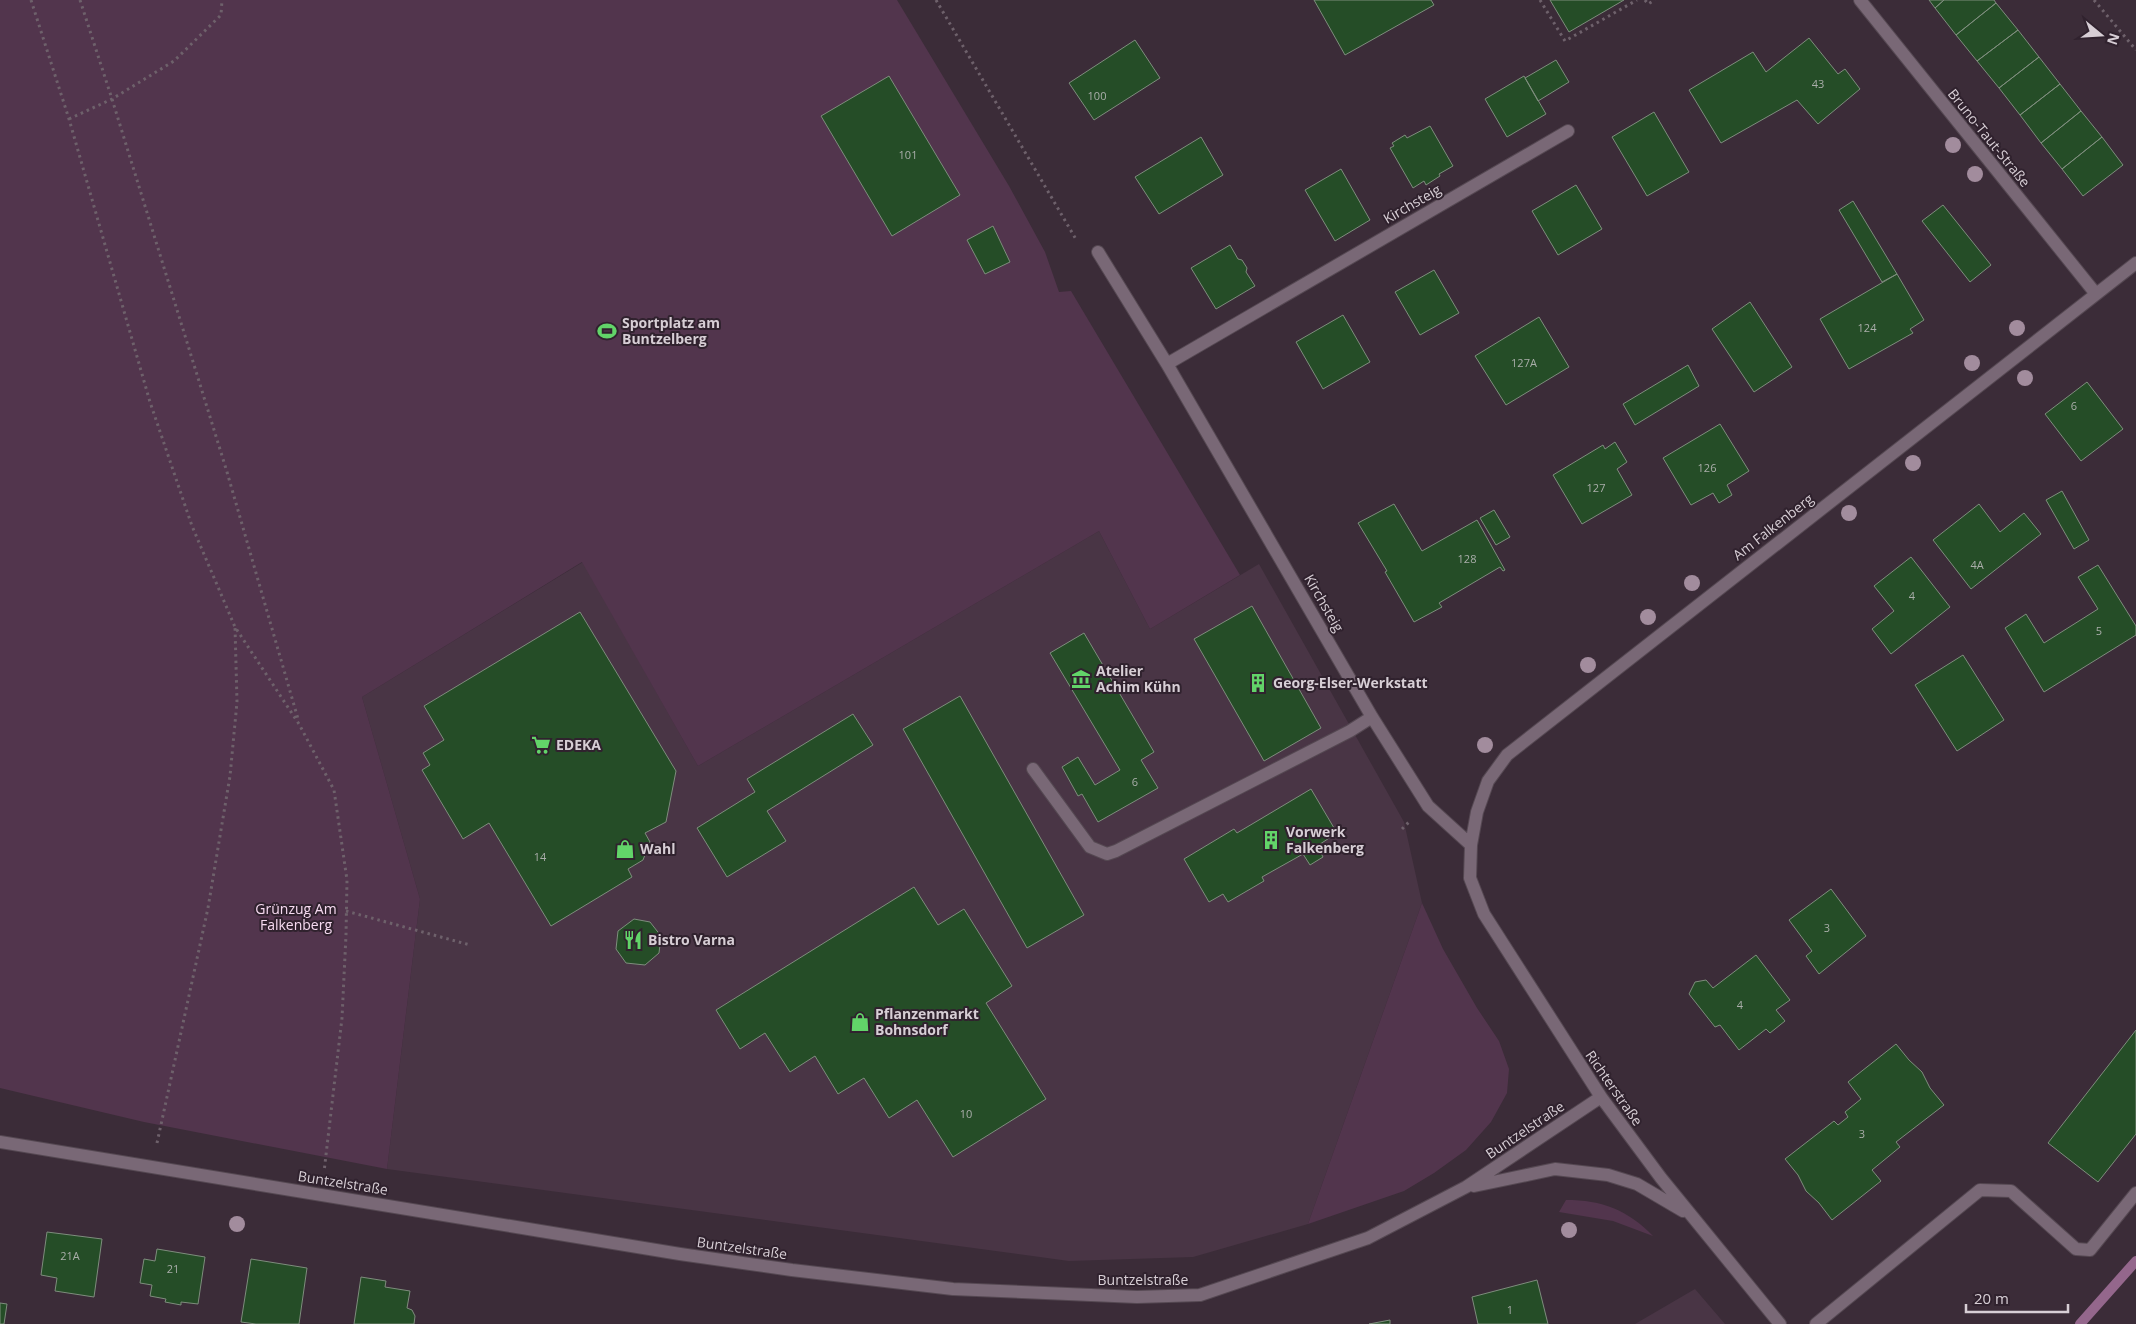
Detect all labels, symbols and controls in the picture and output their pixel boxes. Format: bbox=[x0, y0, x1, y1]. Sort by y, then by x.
north arrow bbox=[2076, 10, 2126, 60]
text: N bbox=[2103, 31, 2125, 48]
house number: 43 bbox=[1812, 76, 1824, 91]
street label: Bruno-Taut-Straße bbox=[1944, 85, 2035, 191]
house number: 100 bbox=[1088, 88, 1106, 103]
house number: 101 bbox=[899, 147, 917, 162]
street label: Kirchsteig bbox=[1379, 179, 1444, 228]
place label: Sportplatz am Buntzelberg bbox=[622, 313, 720, 348]
sports icon: Sportplatz am Buntzelberg bbox=[596, 320, 618, 342]
house number: 124 bbox=[1858, 320, 1877, 335]
house number: 127A bbox=[1511, 355, 1537, 370]
house number: 6 bbox=[2071, 398, 2077, 413]
house number: 126 bbox=[1698, 460, 1716, 475]
house number: 127 bbox=[1587, 480, 1605, 495]
street label: Am Falkenberg bbox=[1728, 489, 1817, 564]
house number: 128 bbox=[1458, 551, 1476, 566]
house number: 4A bbox=[1970, 557, 1984, 572]
street label: Kirchsteig bbox=[1300, 570, 1349, 635]
house number: 4 bbox=[1909, 588, 1916, 603]
house number: 5 bbox=[2096, 623, 2102, 638]
place label: Atelier Achim Kühn bbox=[1096, 661, 1181, 696]
museum icon: Atelier Achim Kühn bbox=[1070, 668, 1092, 690]
building icon: Georg-Elser-Werkstatt bbox=[1247, 672, 1269, 694]
place label: Georg-Elser-Werkstatt bbox=[1273, 673, 1428, 692]
supermarket icon: EDEKA bbox=[530, 734, 552, 756]
place label: EDEKA bbox=[556, 735, 601, 754]
house number: 6 bbox=[1132, 774, 1138, 789]
place label: Vorwerk Falkenberg bbox=[1286, 822, 1364, 857]
building icon: Vorwerk Falkenberg bbox=[1260, 829, 1282, 851]
shop icon: Wahl bbox=[614, 838, 636, 860]
place label: Wahl bbox=[640, 839, 675, 858]
house number: 14 bbox=[534, 849, 547, 864]
park label: Grünzug Am Falkenberg bbox=[255, 899, 337, 934]
house number: 3 bbox=[1824, 920, 1830, 935]
restaurant icon: Bistro Varna bbox=[622, 929, 644, 951]
place label: Bistro Varna bbox=[648, 930, 735, 949]
house number: 4 bbox=[1737, 997, 1744, 1012]
place label: Pflanzenmarkt Bohnsdorf bbox=[875, 1004, 979, 1039]
shop icon: Pflanzenmarkt Bohnsdorf bbox=[849, 1011, 871, 1033]
street label: Richterstraße bbox=[1581, 1046, 1647, 1129]
street label: Buntzelstraße bbox=[1482, 1096, 1568, 1163]
house number: 10 bbox=[960, 1106, 972, 1121]
house number: 3 bbox=[1859, 1126, 1865, 1141]
street label: Buntzelstraße bbox=[297, 1166, 390, 1199]
street label: Buntzelstraße bbox=[696, 1232, 789, 1263]
house number: 21A bbox=[60, 1248, 80, 1263]
house number: 21 bbox=[167, 1261, 179, 1276]
street label: Buntzelstraße bbox=[1098, 1270, 1189, 1289]
scale bar bbox=[1966, 1282, 2068, 1314]
text: 20 m bbox=[1974, 1288, 2009, 1308]
house number: 1 bbox=[1507, 1302, 1513, 1317]

